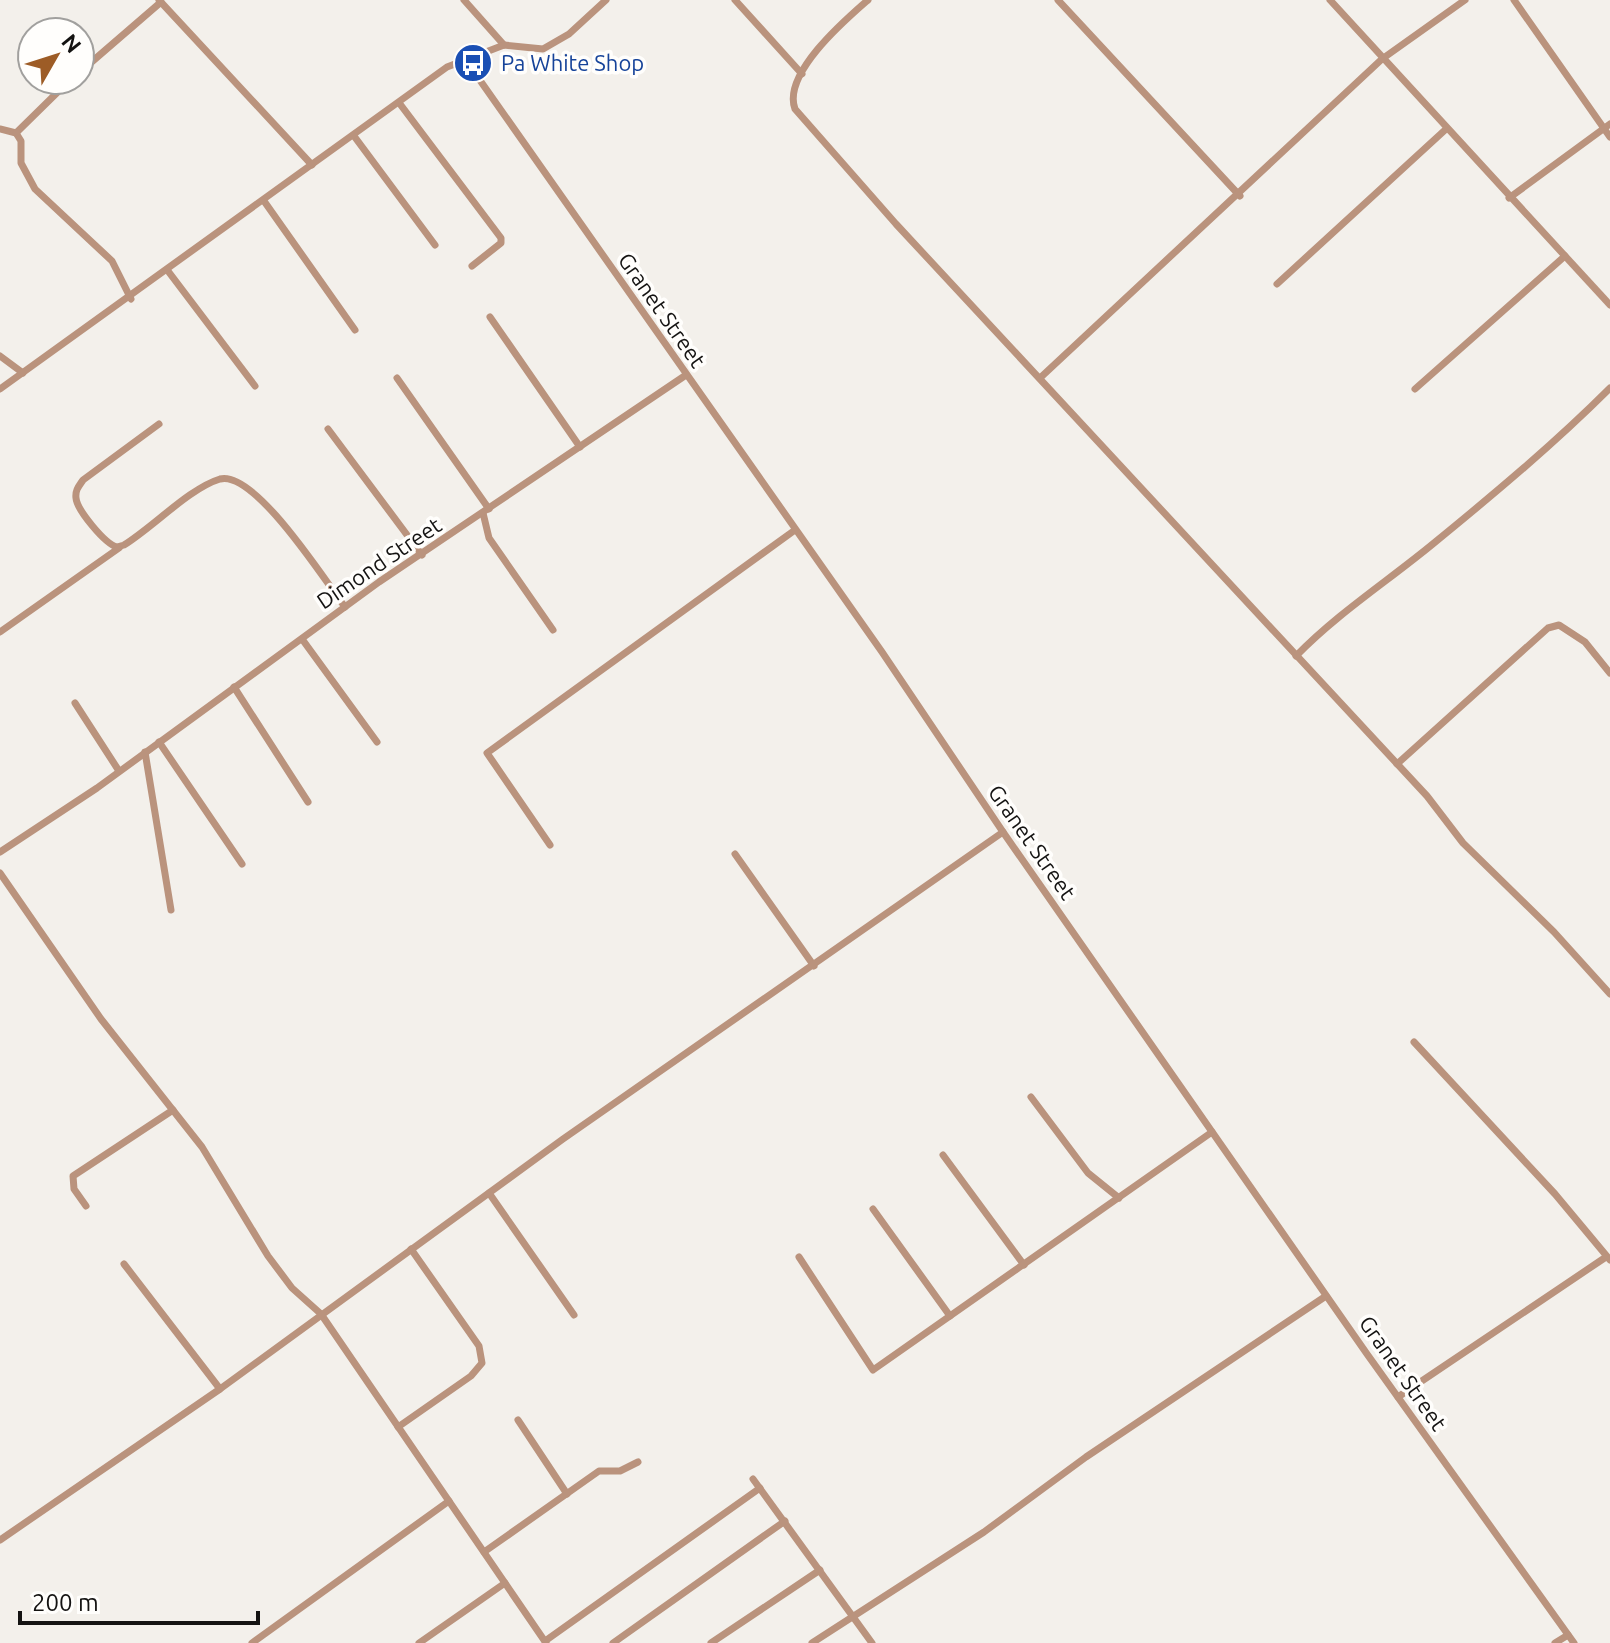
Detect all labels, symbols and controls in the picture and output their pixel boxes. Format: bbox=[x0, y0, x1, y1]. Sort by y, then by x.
north arrow bbox=[16, 16, 96, 96]
text: N bbox=[57, 29, 87, 57]
bus stop icon: Pa White Shop bbox=[452, 42, 494, 84]
place label: Pa White Shop bbox=[501, 50, 644, 75]
street label: Granet Street bbox=[614, 248, 711, 372]
street label: Dimond Street bbox=[312, 512, 446, 613]
street label: Granet Street bbox=[984, 780, 1081, 904]
street label: Granet Street bbox=[1355, 1311, 1452, 1435]
scale bar bbox=[20, 1575, 258, 1625]
text: 200 m bbox=[32, 1589, 99, 1616]

